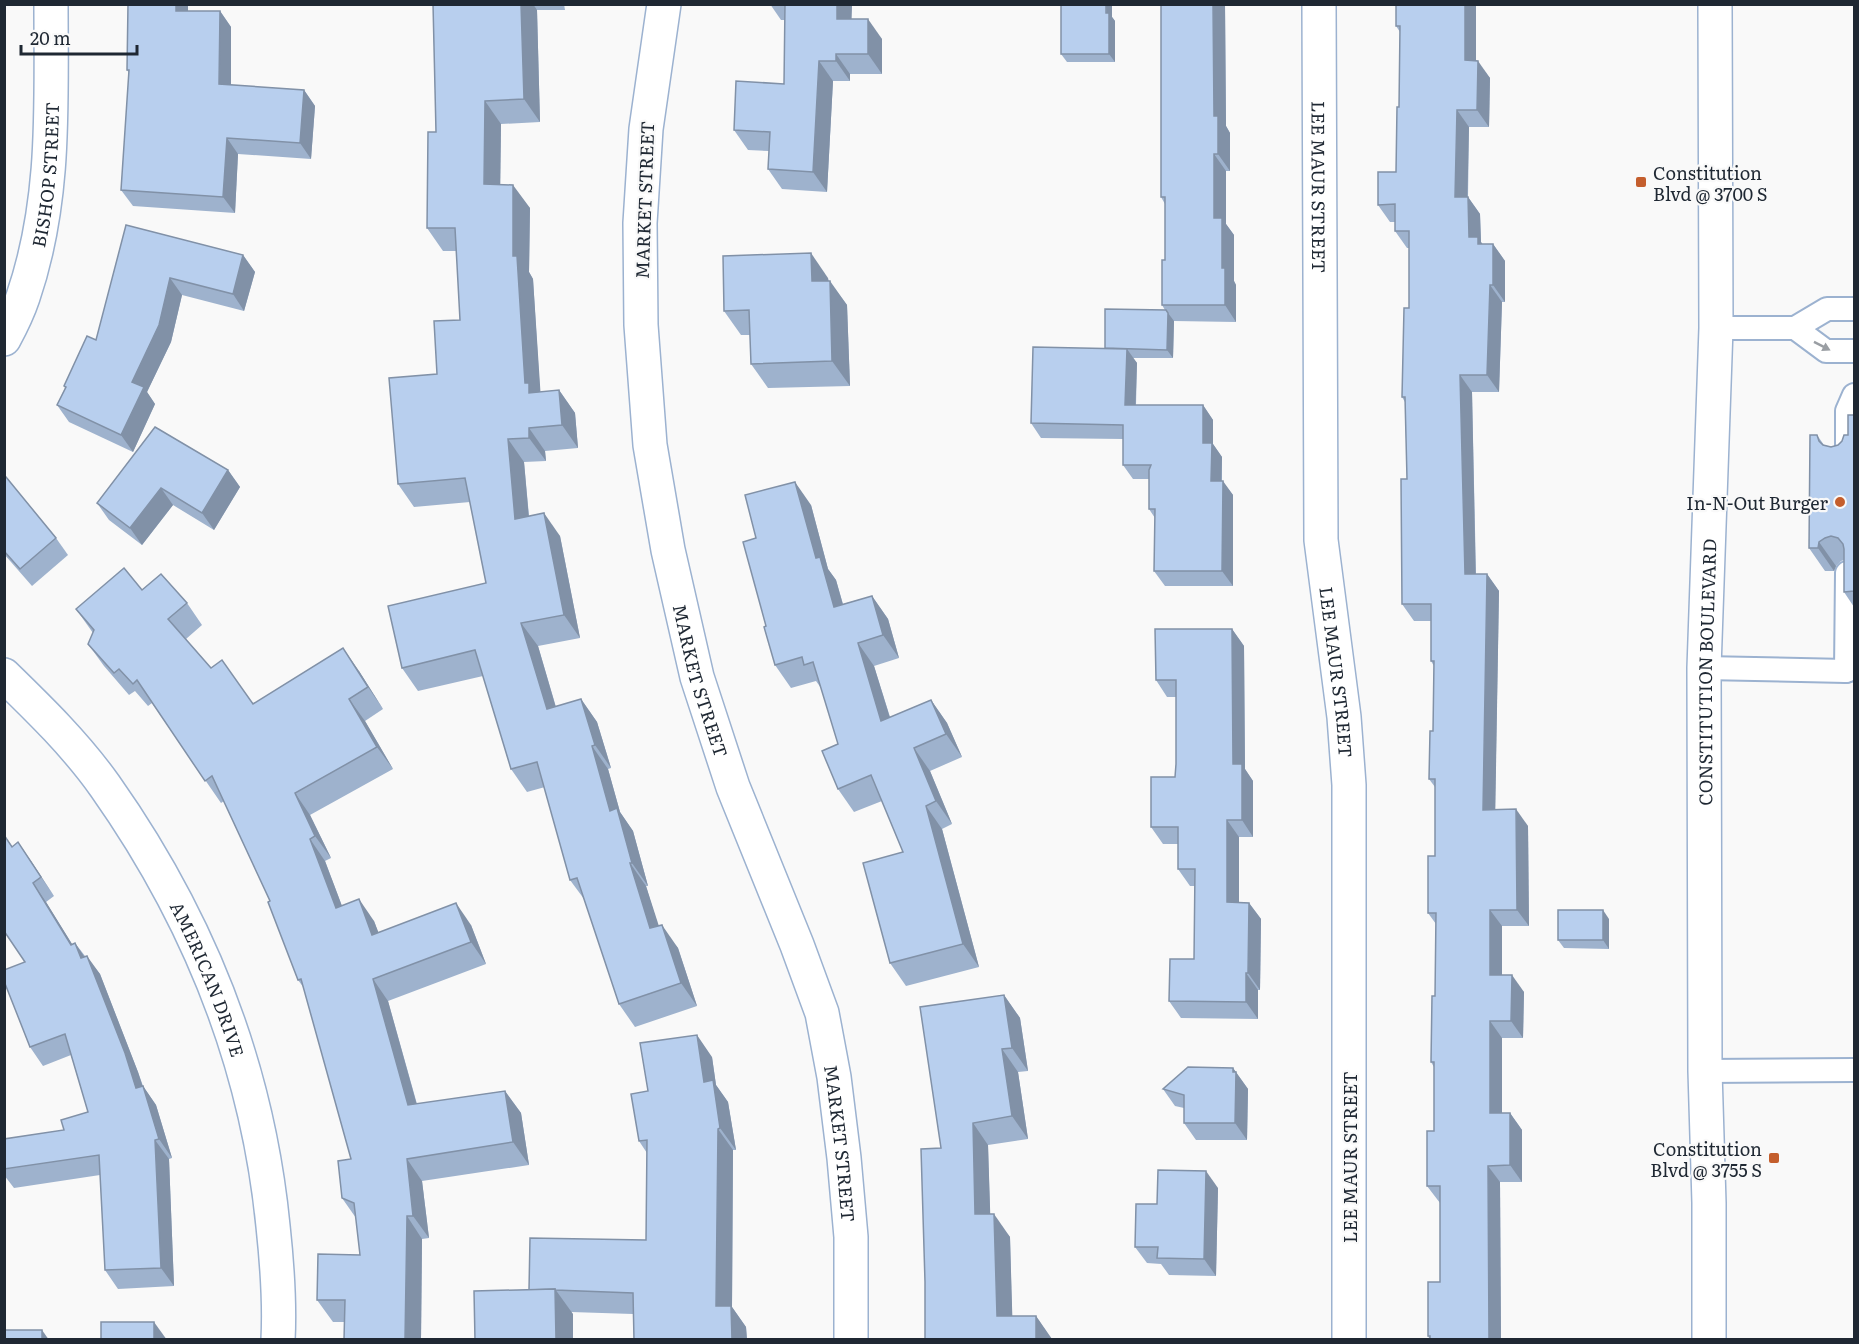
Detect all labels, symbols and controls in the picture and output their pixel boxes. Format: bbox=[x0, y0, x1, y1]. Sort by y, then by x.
scale bar bbox=[21, 18, 136, 56]
text: 20 m bbox=[30, 24, 71, 51]
street label: LEE MAUR STREET bbox=[1306, 101, 1334, 273]
street label: BISHOP STREET bbox=[24, 102, 65, 250]
street label: MARKET STREET bbox=[628, 121, 660, 279]
place label: Constitution Blvd @ 3700 S bbox=[1653, 159, 1768, 207]
marker: Constitution Blvd @ 3700 S bbox=[1634, 175, 1648, 189]
one-way arrow bbox=[1814, 342, 1831, 351]
place label: In-N-Out Burger bbox=[1686, 489, 1828, 516]
marker: In-N-Out Burger bbox=[1833, 495, 1847, 509]
street label: CONSTITUTION BOULEVARD bbox=[1690, 538, 1722, 806]
street label: LEE MAUR STREET bbox=[1314, 585, 1360, 758]
street label: MARKET STREET bbox=[667, 601, 736, 761]
street label: AMERICAN DRIVE bbox=[164, 896, 252, 1060]
street label: MARKET STREET bbox=[818, 1062, 863, 1223]
street label: LEE MAUR STREET bbox=[1336, 1071, 1363, 1243]
place label: Constitution Blvd @ 3755 S bbox=[1650, 1135, 1762, 1183]
marker: Constitution Blvd @ 3755 S bbox=[1767, 1151, 1781, 1165]

